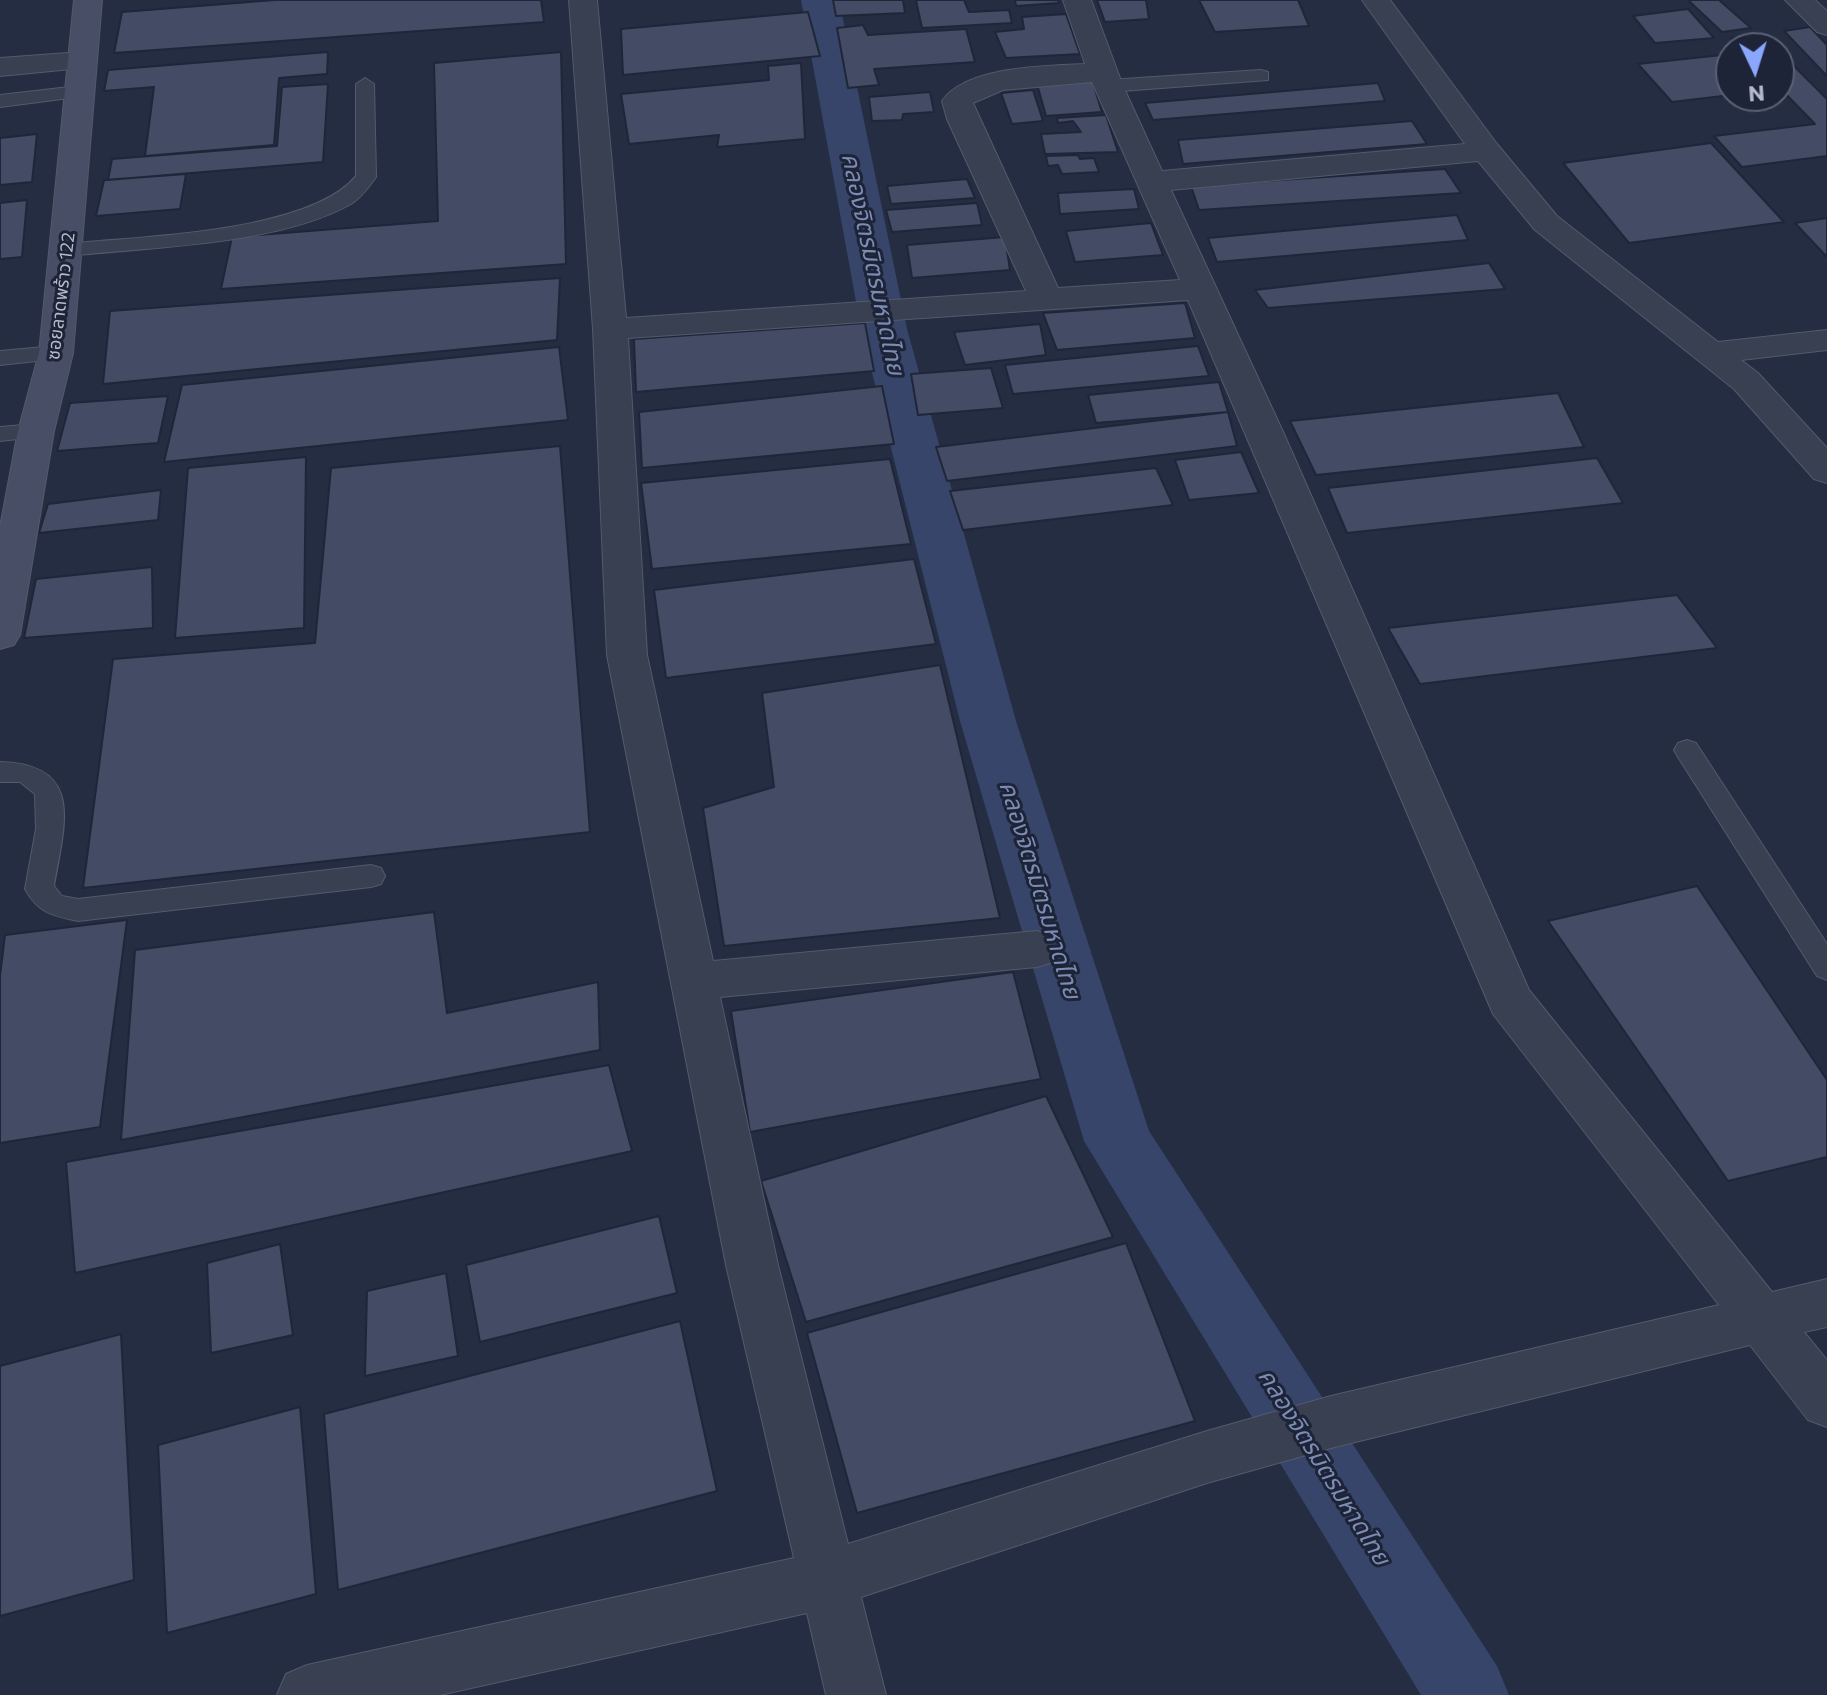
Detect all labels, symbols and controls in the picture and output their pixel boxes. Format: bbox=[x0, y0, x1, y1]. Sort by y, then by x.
north arrow bbox=[1715, 32, 1795, 112]
text: N bbox=[1747, 80, 1766, 108]
water label: คลองจิตรมิตรมหาดไทย bbox=[835, 150, 911, 378]
street label: ซอยลาดพร้าว 122 bbox=[42, 231, 80, 361]
water label: คลองจิตรมิตรมหาดไทย bbox=[993, 778, 1087, 1002]
water label: คลองจิตรมิตรมหาดไทย bbox=[1252, 1364, 1396, 1570]

